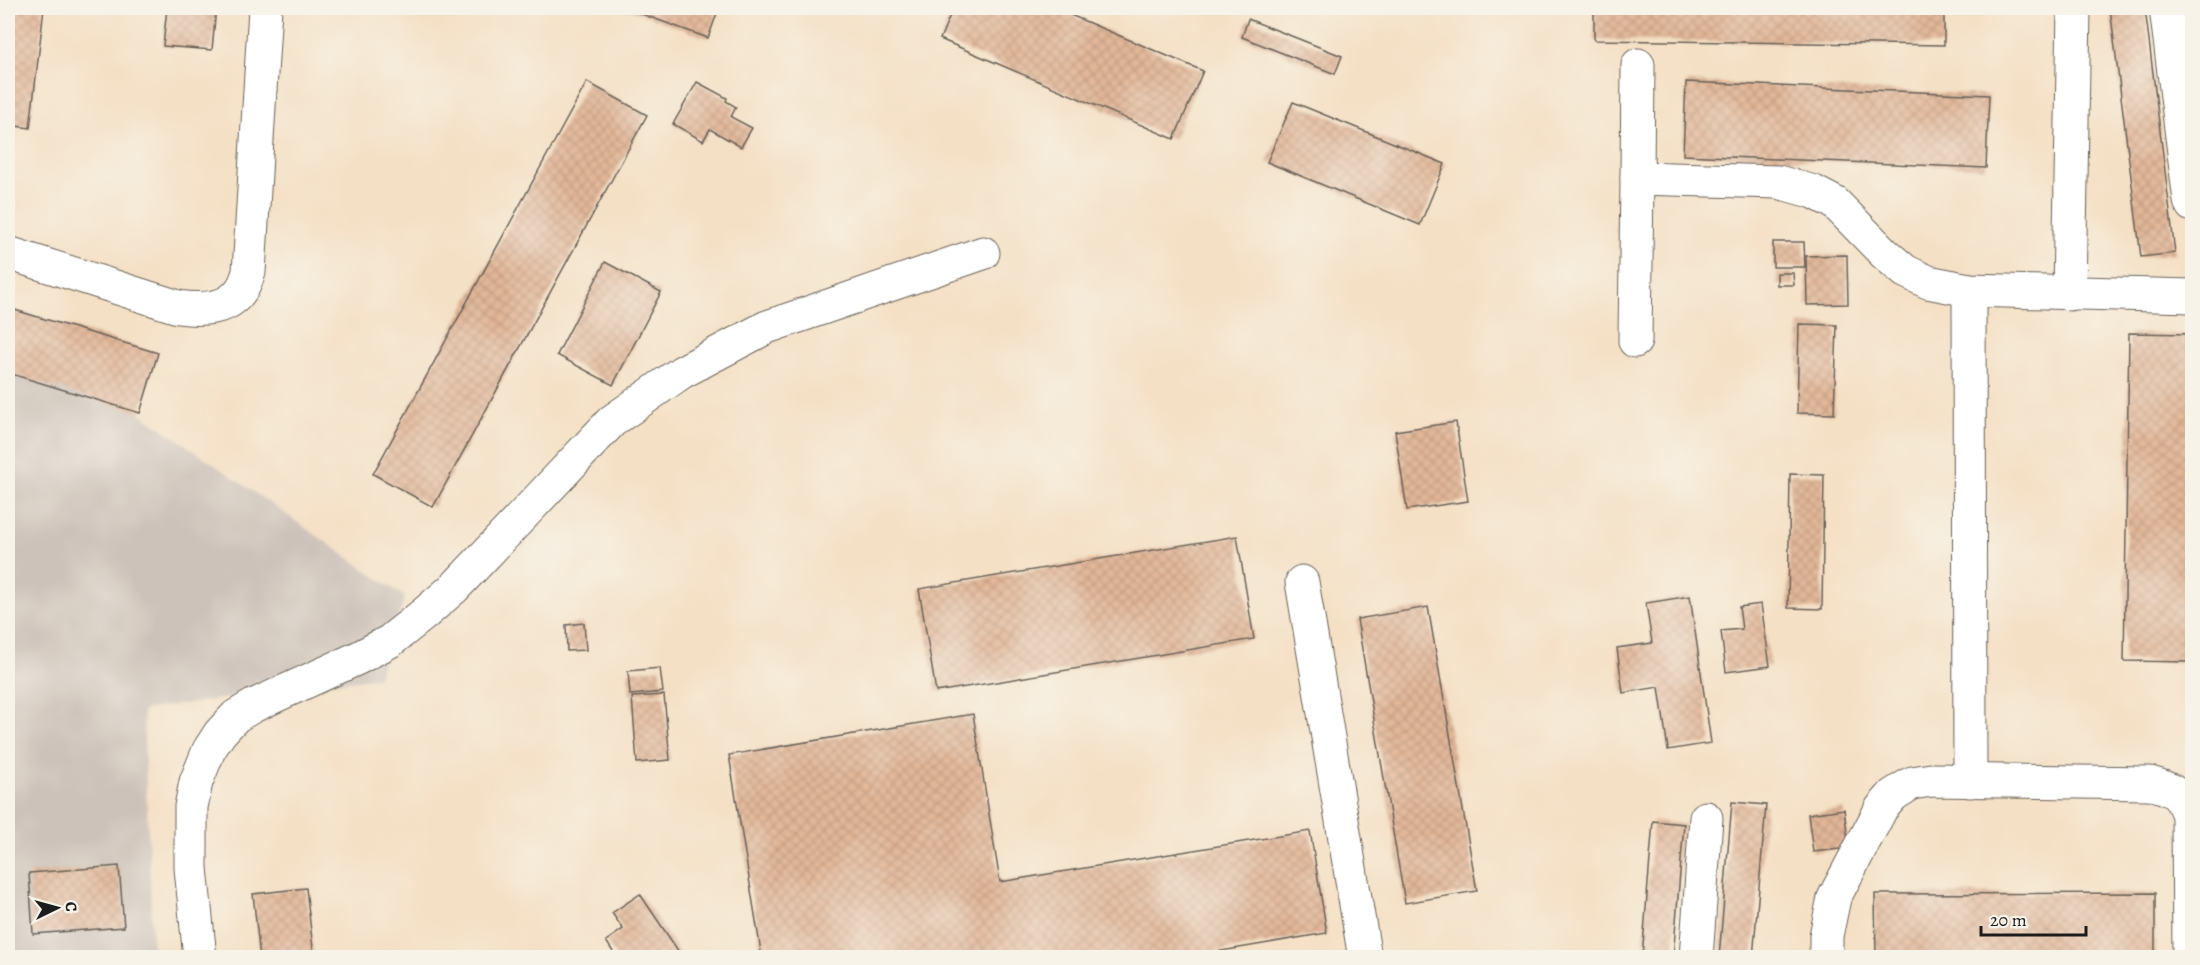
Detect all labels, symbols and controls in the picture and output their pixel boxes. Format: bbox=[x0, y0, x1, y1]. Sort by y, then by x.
north arrow bbox=[27, 878, 87, 938]
scale bar bbox=[1981, 899, 2086, 937]
text: С bbox=[60, 901, 82, 913]
text: 20 m bbox=[1990, 908, 2027, 932]

